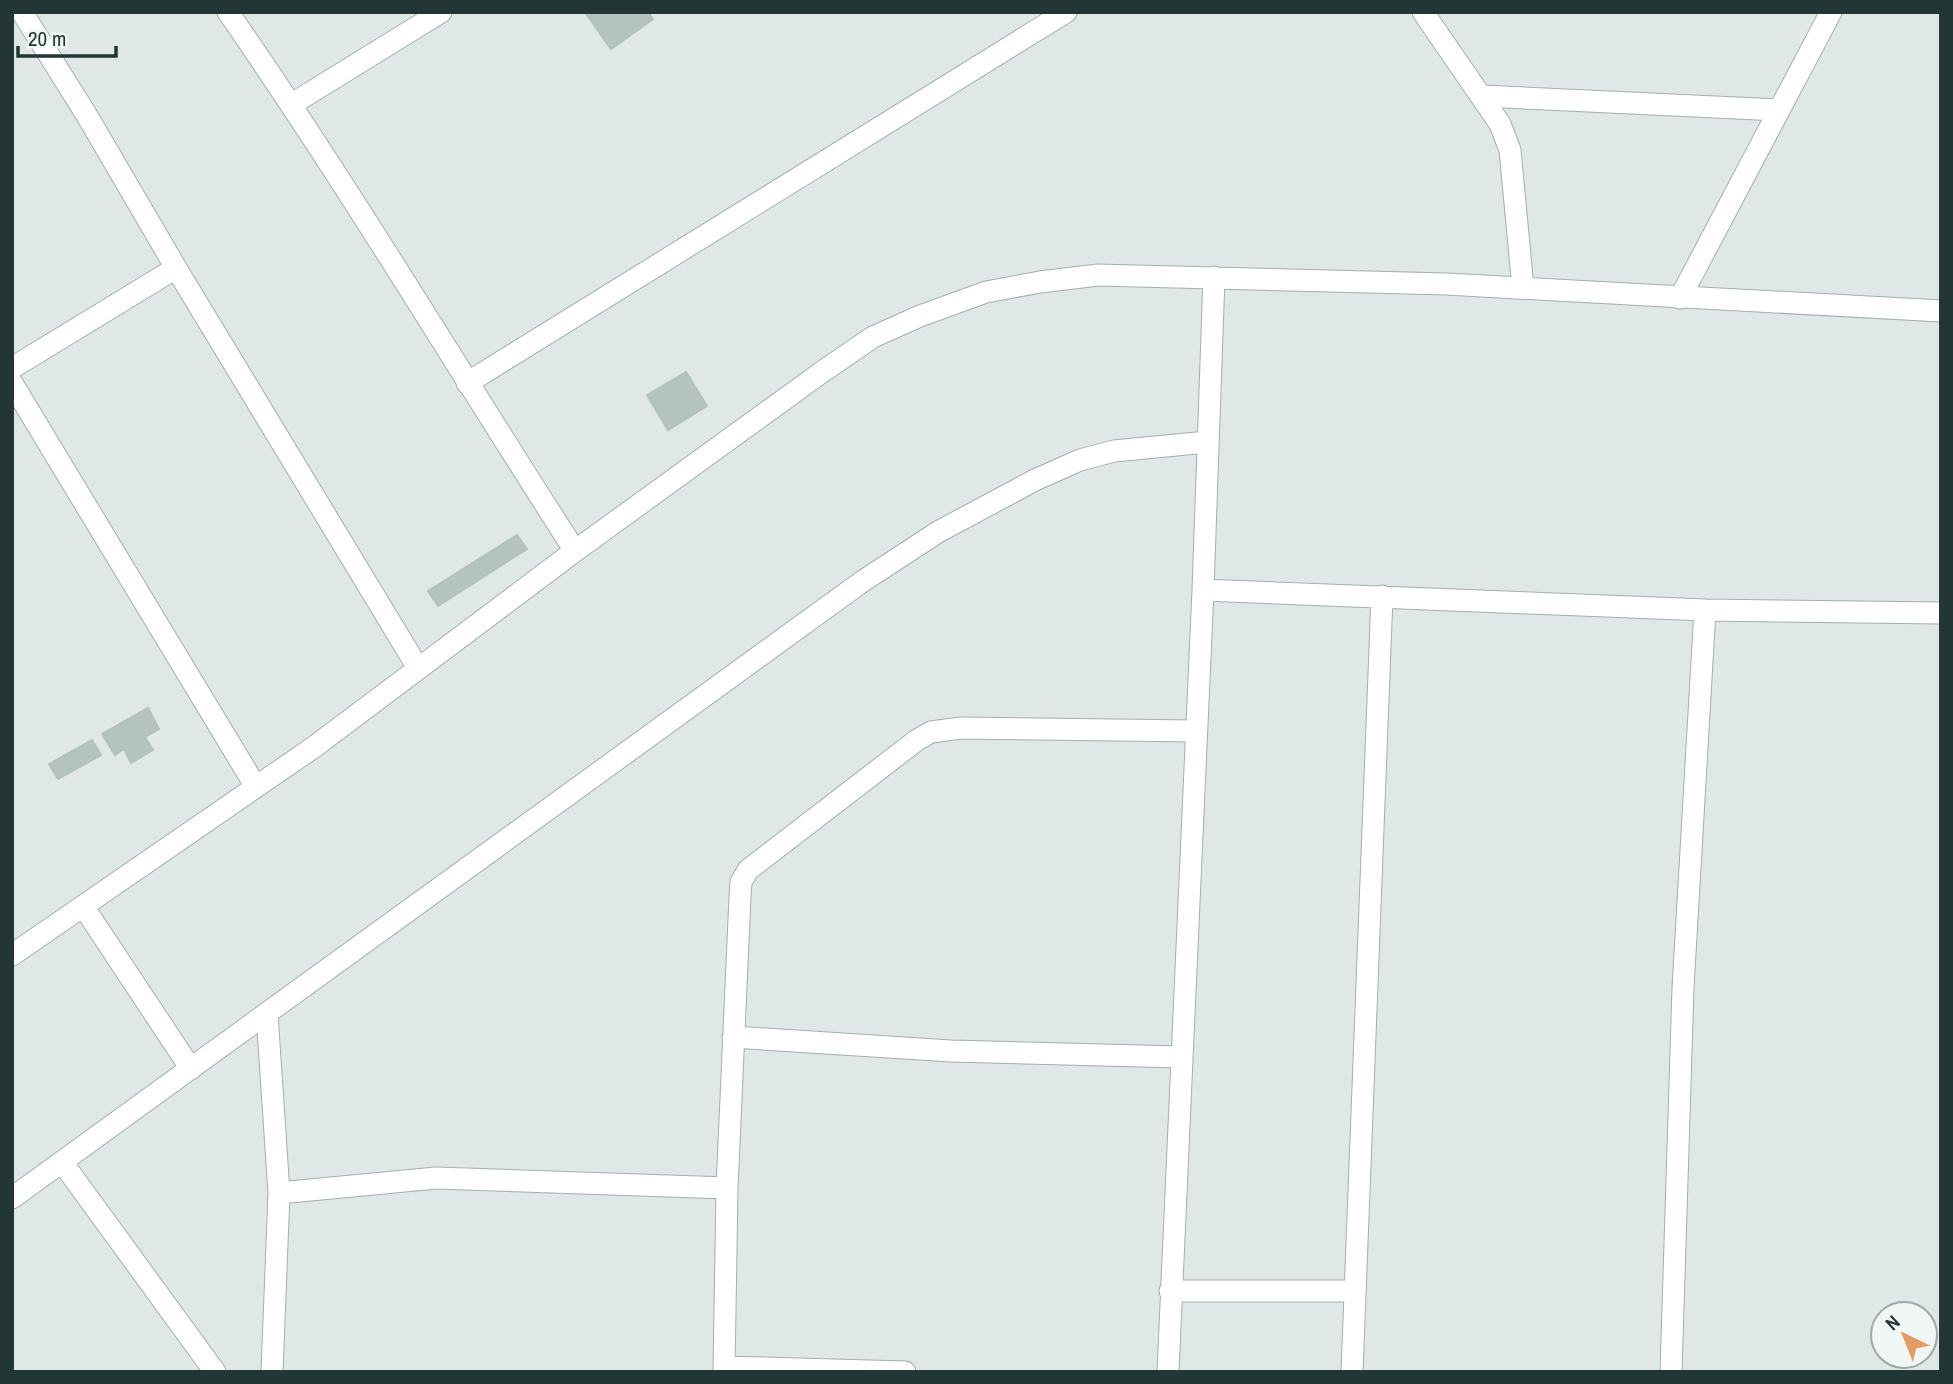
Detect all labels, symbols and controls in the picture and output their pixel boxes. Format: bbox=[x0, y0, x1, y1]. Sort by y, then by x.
scale bar bbox=[18, 14, 116, 58]
text: 20 m bbox=[28, 24, 66, 53]
north arrow bbox=[1869, 1300, 1939, 1370]
text: N bbox=[1879, 1309, 1905, 1336]

